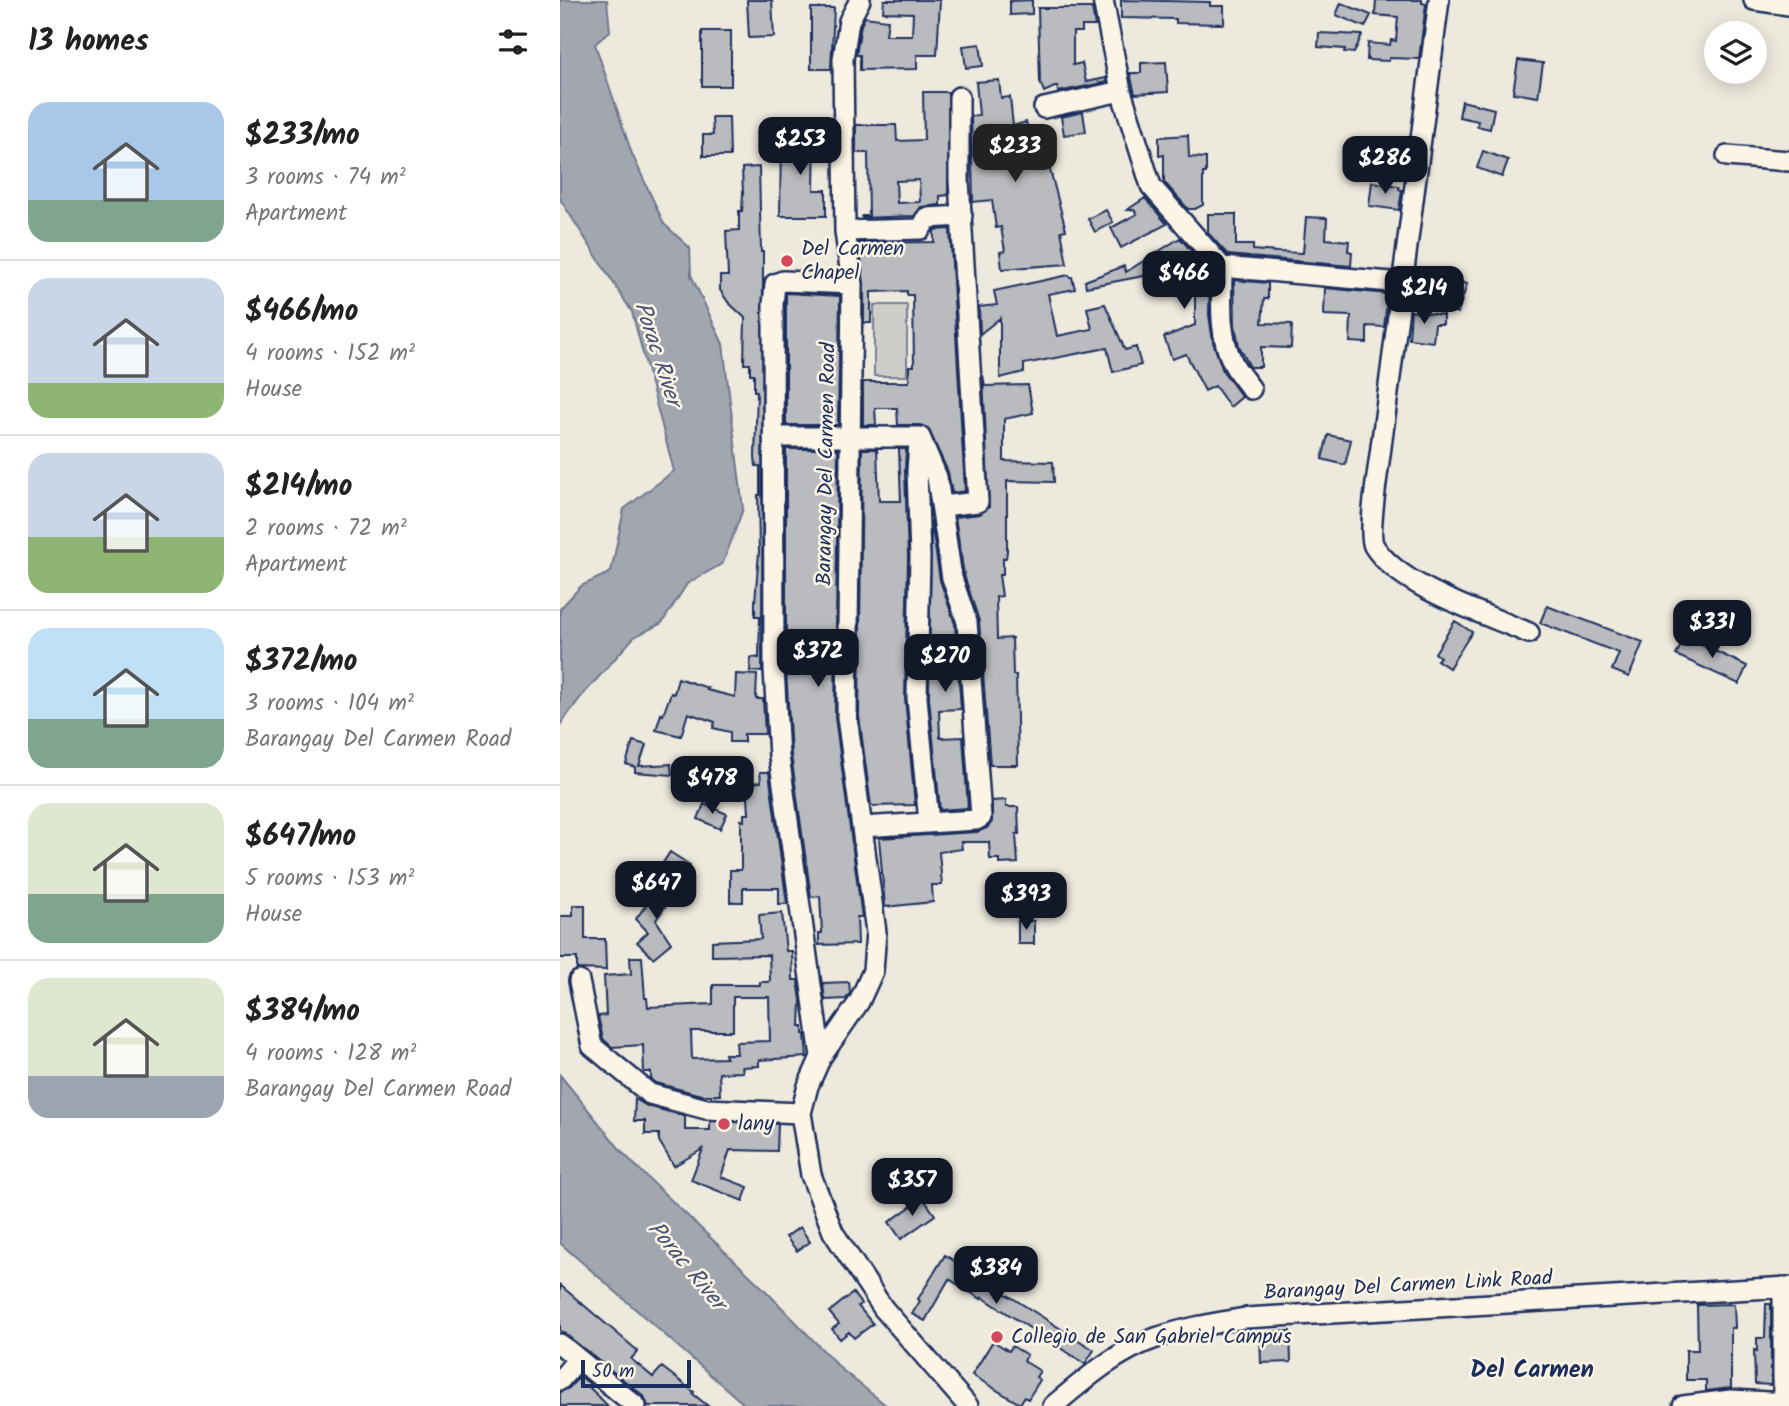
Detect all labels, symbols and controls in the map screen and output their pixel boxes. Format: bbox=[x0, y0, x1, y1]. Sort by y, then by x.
text: 13 homes bbox=[28, 18, 149, 66]
map controls bbox=[1704, 21, 1767, 84]
button: layers bbox=[1704, 21, 1767, 84]
icon: filters bbox=[494, 23, 532, 61]
text: $233/mo bbox=[245, 112, 360, 160]
pin: $253 bbox=[759, 118, 841, 177]
text: $253 bbox=[774, 122, 826, 158]
pin: $233 bbox=[974, 124, 1056, 184]
text: $233 bbox=[989, 129, 1041, 165]
icon: home bbox=[84, 130, 168, 214]
pin: $286 bbox=[1344, 136, 1426, 196]
text: $286 bbox=[1358, 141, 1412, 177]
text: 3 rooms · 74 m² bbox=[245, 160, 406, 196]
text: Apartment bbox=[245, 196, 347, 232]
place label: Del Carmen Chapel bbox=[801, 233, 904, 290]
pin: $466 bbox=[1143, 252, 1225, 311]
marker: Del Carmen Chapel bbox=[779, 253, 795, 269]
text: $466 bbox=[1158, 256, 1210, 292]
pin: $214 bbox=[1383, 266, 1465, 326]
text: $214 bbox=[1401, 271, 1447, 307]
text: $466/mo bbox=[245, 288, 358, 336]
water label: Porac River bbox=[623, 297, 692, 415]
icon: home bbox=[84, 306, 168, 390]
text: 4 rooms · 152 m² bbox=[245, 336, 415, 372]
street label: Barangay Del Carmen Road bbox=[808, 342, 846, 586]
text: House bbox=[245, 372, 302, 408]
text: $214/mo bbox=[245, 463, 352, 511]
icon: home bbox=[84, 481, 168, 565]
text: 2 rooms · 72 m² bbox=[245, 511, 407, 547]
text: Apartment bbox=[245, 547, 347, 583]
pin: $331 bbox=[1671, 600, 1753, 660]
text: $331 bbox=[1689, 605, 1735, 641]
pin: $372 bbox=[777, 630, 859, 689]
text: $372 bbox=[793, 634, 843, 670]
pin: $270 bbox=[904, 634, 986, 694]
text: $372/mo bbox=[245, 638, 358, 686]
text: $270 bbox=[920, 639, 970, 675]
icon: home bbox=[84, 656, 168, 740]
text: 3 rooms · 104 m² bbox=[245, 686, 414, 722]
text: Barangay Del Carmen Road bbox=[245, 722, 511, 758]
pin: $478 bbox=[671, 756, 753, 816]
text: $478 bbox=[687, 761, 737, 797]
text: $647/mo bbox=[245, 813, 356, 861]
icon: home bbox=[84, 831, 168, 915]
text: 5 rooms · 153 m² bbox=[245, 861, 414, 897]
pin: $647 bbox=[615, 862, 697, 921]
text: $647 bbox=[631, 866, 681, 902]
pin: $393 bbox=[985, 872, 1067, 932]
text: $393 bbox=[1001, 877, 1051, 913]
text: House bbox=[245, 897, 302, 933]
text: $384/mo bbox=[245, 988, 360, 1036]
icon: home bbox=[84, 1006, 168, 1090]
text: 4 rooms · 128 m² bbox=[245, 1036, 416, 1072]
text: Barangay Del Carmen Road bbox=[245, 1072, 511, 1108]
place label: lany bbox=[738, 1108, 774, 1141]
marker: lany bbox=[716, 1116, 732, 1132]
pin: $357 bbox=[871, 1158, 953, 1218]
text: $357 bbox=[888, 1163, 936, 1199]
water label: Porac River bbox=[638, 1213, 737, 1322]
pin: $384 bbox=[955, 1246, 1037, 1306]
text: $384 bbox=[970, 1251, 1022, 1287]
street label: Barangay Del Carmen Link Road bbox=[1263, 1262, 1554, 1310]
place label: Collegio de San Gabriel Campus bbox=[1011, 1321, 1292, 1354]
marker: Collegio de San Gabriel Campus bbox=[989, 1329, 1005, 1345]
district label: Del Carmen bbox=[1470, 1351, 1594, 1390]
scale bar bbox=[581, 1357, 691, 1389]
text: 50 m bbox=[592, 1357, 634, 1387]

